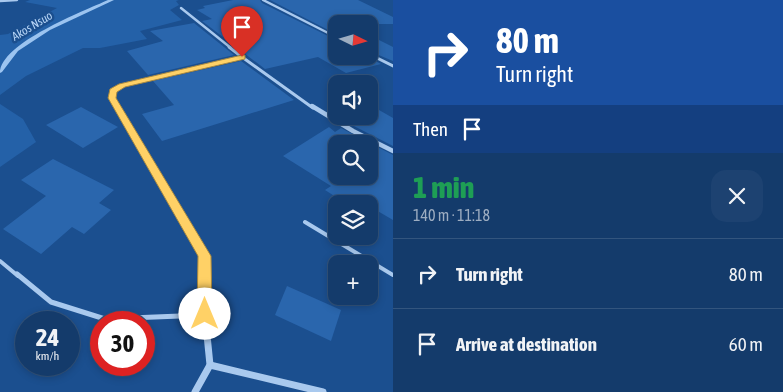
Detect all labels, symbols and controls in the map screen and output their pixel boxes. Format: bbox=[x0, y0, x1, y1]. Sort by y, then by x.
pin bbox=[221, 6, 263, 57]
water label: Akos Nsuo bbox=[8, 8, 55, 44]
icon: arrive bbox=[228, 13, 256, 41]
north arrow bbox=[328, 15, 378, 65]
map controls bbox=[328, 15, 378, 305]
icon: right bbox=[413, 20, 478, 85]
text: 80 m bbox=[496, 20, 559, 60]
text: Turn right bbox=[496, 61, 573, 87]
button: sound bbox=[328, 75, 378, 125]
icon: arrive bbox=[458, 115, 486, 143]
text: Then bbox=[413, 118, 448, 140]
button: search bbox=[328, 135, 378, 185]
text: 1 min bbox=[413, 170, 474, 204]
button: close bbox=[711, 170, 763, 222]
button: layers bbox=[328, 195, 378, 245]
text: 140 m · 11:18 bbox=[413, 206, 490, 224]
button: + bbox=[328, 255, 378, 305]
icon: right bbox=[413, 260, 441, 288]
text: Turn right bbox=[456, 263, 523, 285]
text: 80 m bbox=[729, 263, 763, 285]
position arrow bbox=[178, 287, 230, 339]
speed limit sign: 30 bbox=[90, 311, 155, 376]
text: 24 bbox=[36, 323, 59, 351]
icon: arrive bbox=[413, 330, 441, 358]
text: Arrive at destination bbox=[456, 333, 597, 355]
text: 60 m bbox=[729, 333, 763, 355]
text: km/h bbox=[36, 349, 59, 363]

